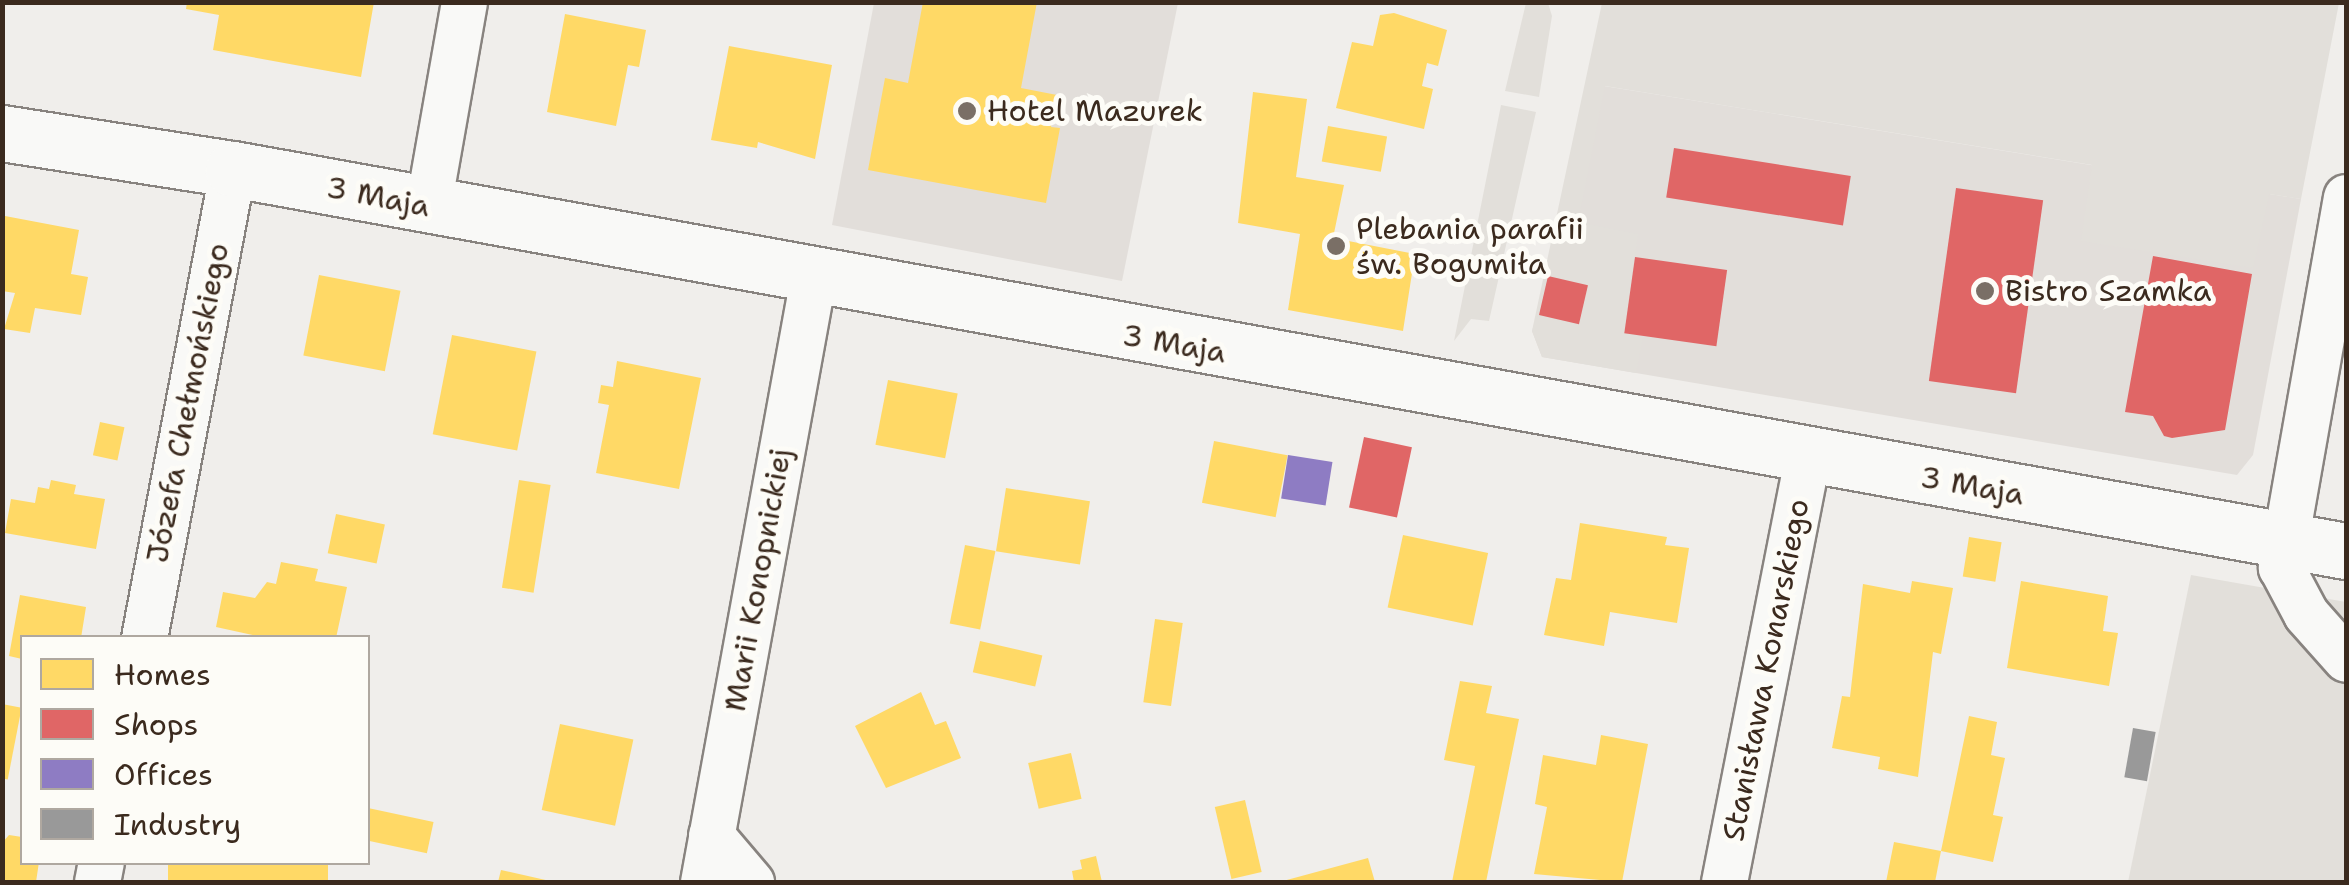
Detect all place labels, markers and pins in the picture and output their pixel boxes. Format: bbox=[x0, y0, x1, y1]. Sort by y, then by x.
place label: Hotel Mazurek bbox=[987, 93, 1203, 129]
marker: Hotel Mazurek bbox=[956, 100, 978, 122]
place label: Plebania parafii św. Bogumiła bbox=[1356, 211, 1584, 282]
marker: Plebania parafii św. Bogumiła bbox=[1325, 235, 1347, 257]
place label: Bistro Szamka bbox=[2005, 273, 2212, 309]
marker: Bistro Szamka bbox=[1974, 280, 1996, 302]

